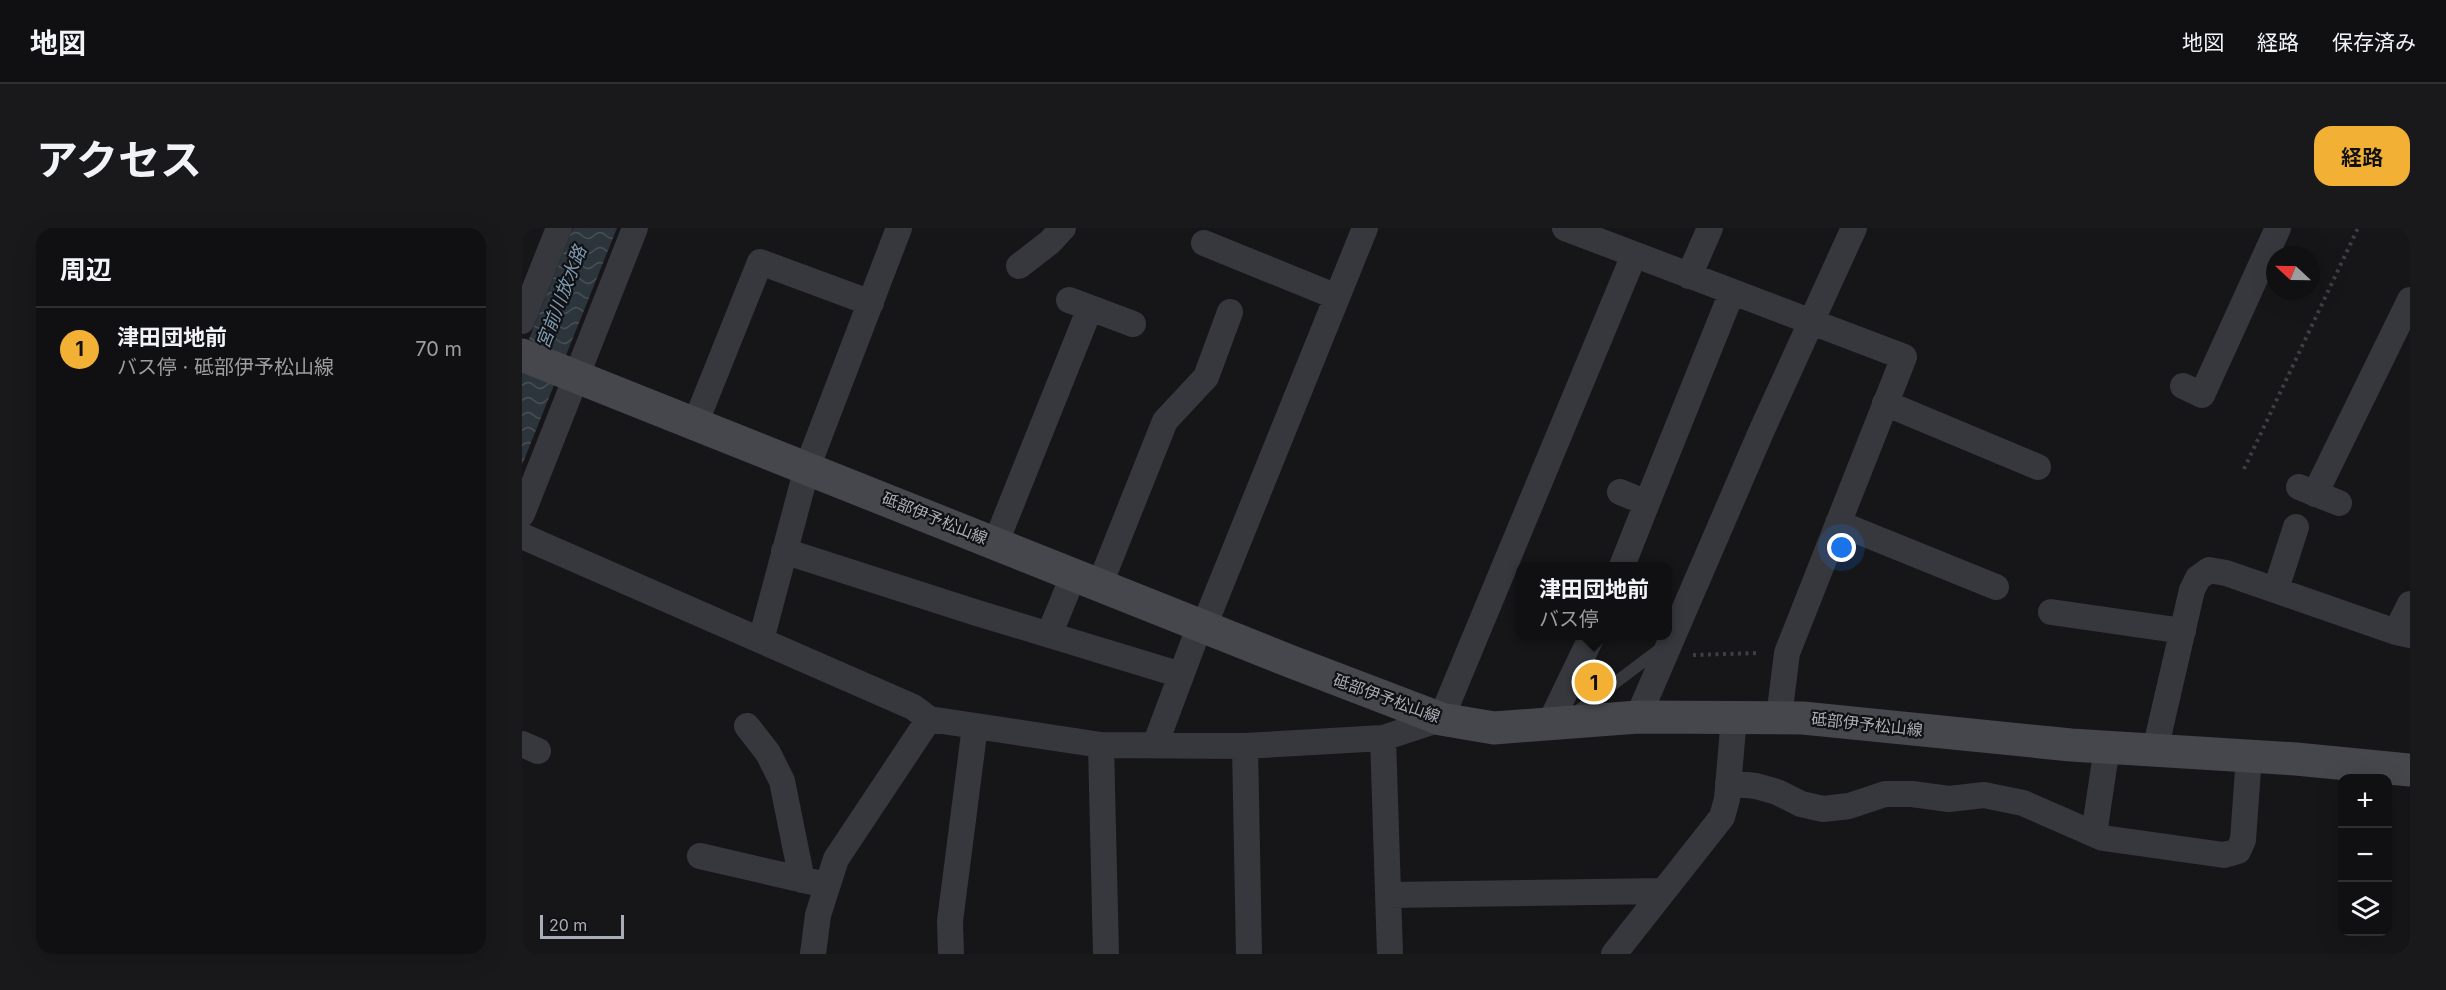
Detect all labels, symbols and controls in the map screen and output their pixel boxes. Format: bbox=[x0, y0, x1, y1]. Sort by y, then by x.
text: 地図 bbox=[30, 26, 86, 60]
text: 地図 bbox=[2182, 30, 2224, 55]
text: 経路 bbox=[2257, 30, 2299, 55]
text: 保存済み bbox=[2332, 30, 2416, 55]
button: 経路 bbox=[2314, 126, 2410, 186]
text: アクセス bbox=[36, 134, 202, 185]
water label: 宮前川放水路 bbox=[532, 241, 591, 351]
north arrow bbox=[2266, 246, 2320, 300]
text: 周辺 bbox=[60, 254, 112, 285]
text: 津田団地前 bbox=[117, 324, 227, 350]
text: 1 bbox=[75, 337, 84, 361]
text: 70 m bbox=[415, 337, 462, 361]
text: バス停 · 砥部伊予松山線 bbox=[117, 355, 334, 379]
street label: 砥部伊予松山線 bbox=[879, 488, 991, 548]
your location bbox=[1827, 533, 1856, 562]
popup bbox=[1516, 562, 1672, 640]
text: 津田団地前 bbox=[1539, 576, 1649, 602]
text: バス停 bbox=[1539, 607, 1599, 631]
pin: 1 bbox=[1574, 660, 1614, 704]
street label: 砥部伊予松山線 bbox=[1331, 669, 1443, 727]
street label: 砥部伊予松山線 bbox=[1810, 708, 1924, 740]
map controls bbox=[2338, 774, 2392, 936]
button: + bbox=[2338, 774, 2392, 828]
button: − bbox=[2338, 828, 2392, 882]
button: layers bbox=[2338, 882, 2392, 936]
scale bar bbox=[540, 912, 624, 940]
text: 20 m bbox=[549, 915, 587, 935]

